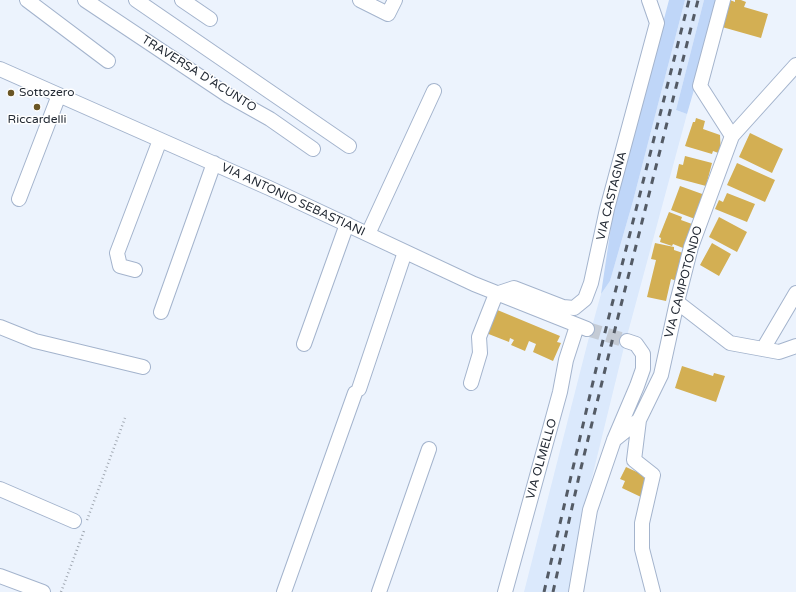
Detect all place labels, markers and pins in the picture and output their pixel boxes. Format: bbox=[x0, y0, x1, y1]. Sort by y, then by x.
place label: Sottozero bbox=[19, 86, 74, 100]
marker: Sottozero bbox=[6, 88, 16, 98]
marker: Riccardelli bbox=[32, 102, 42, 112]
place label: Riccardelli bbox=[8, 113, 66, 127]

